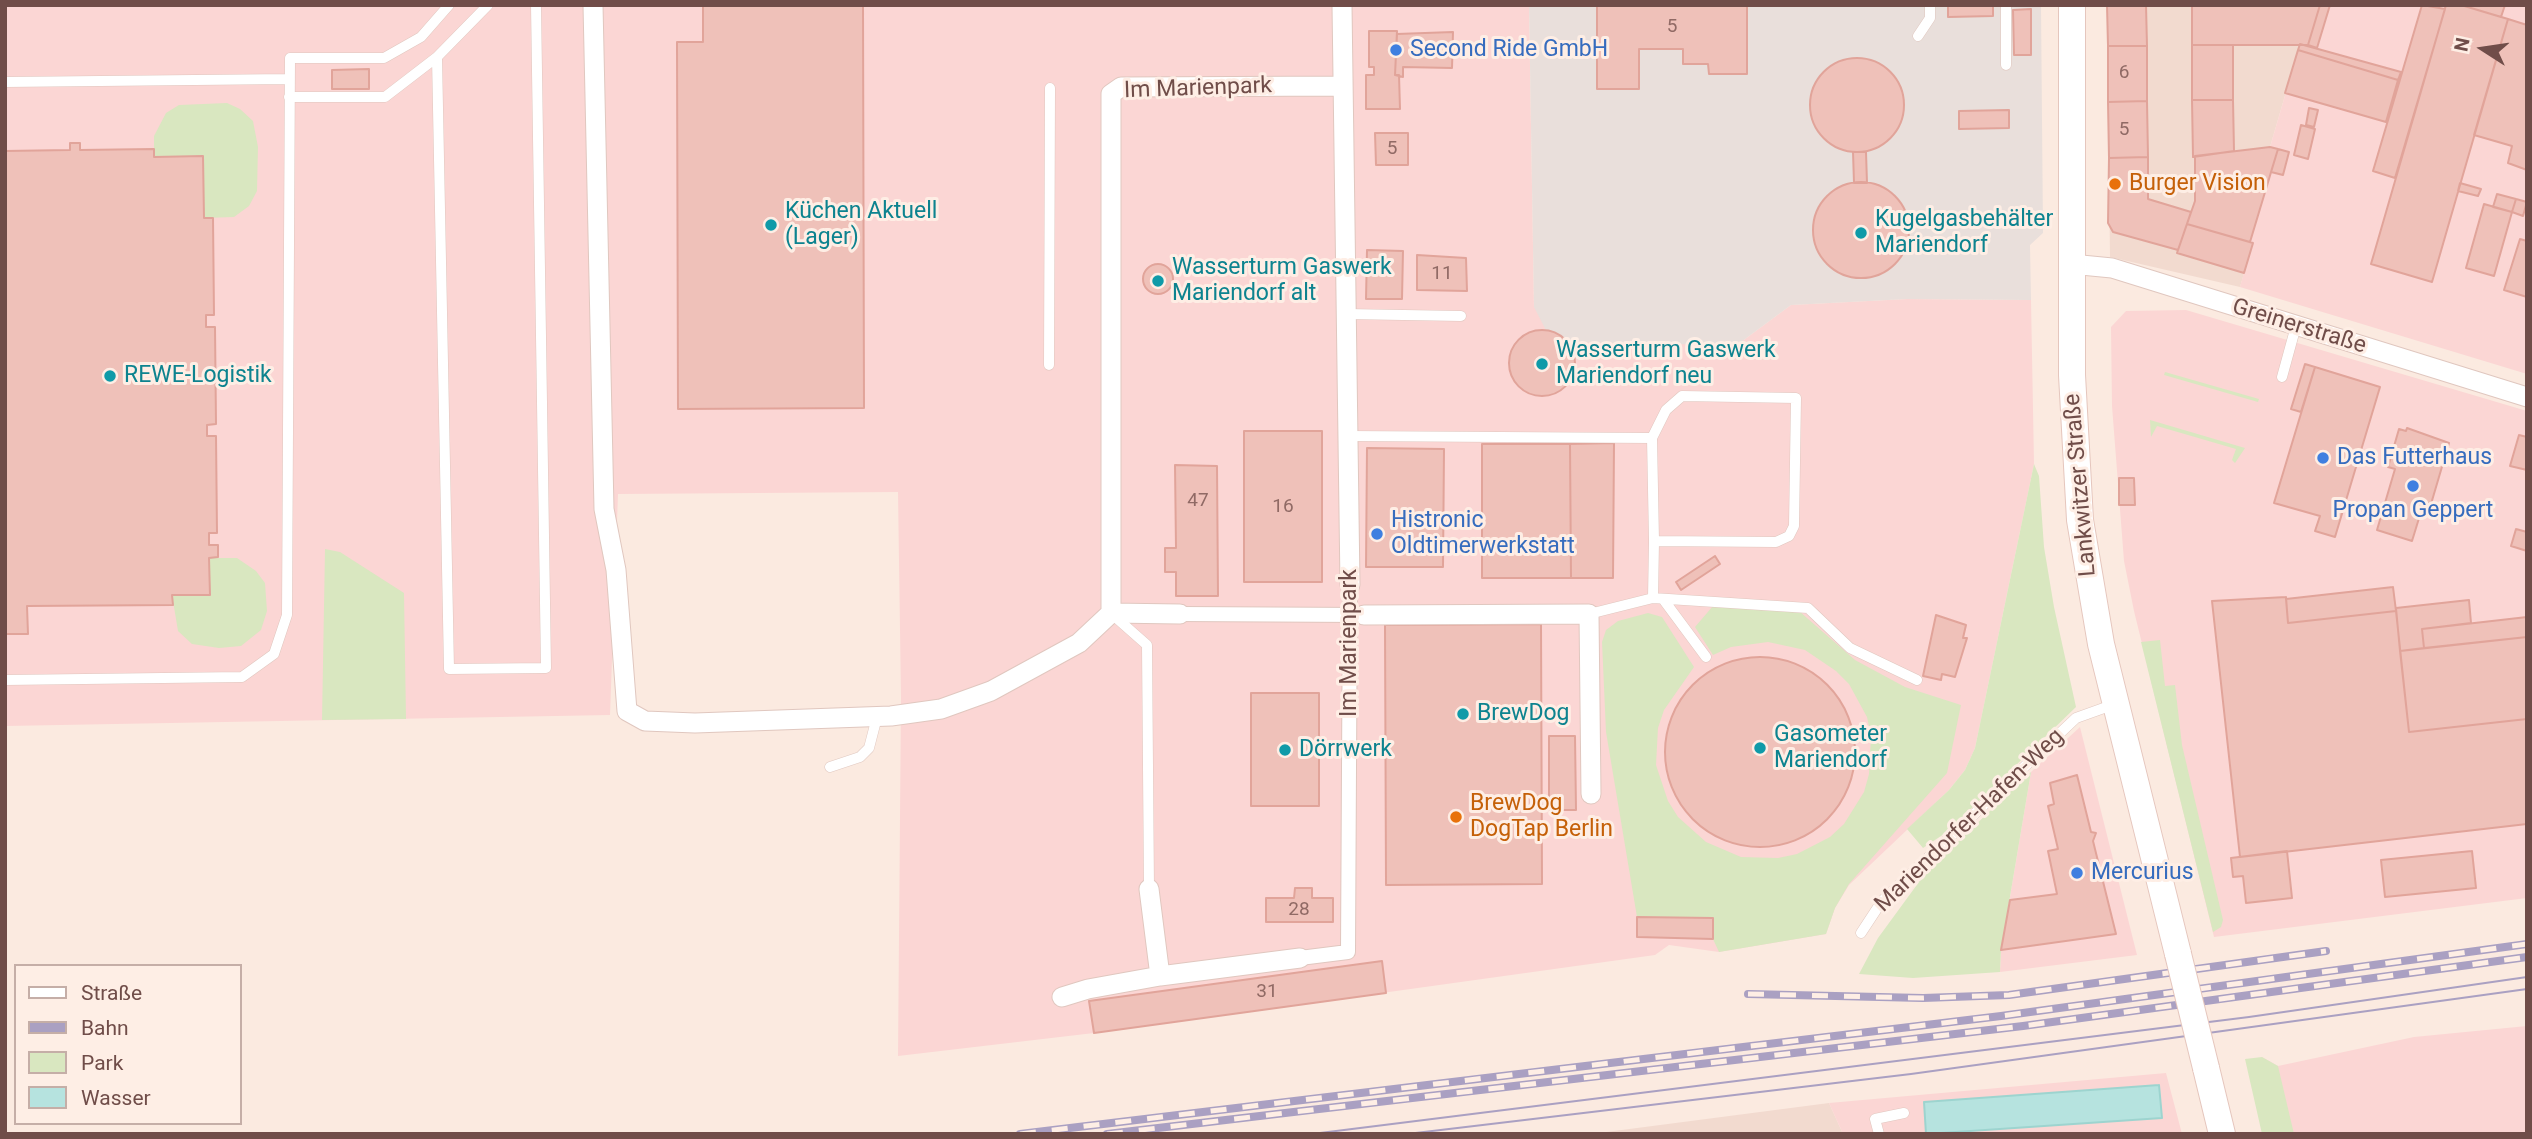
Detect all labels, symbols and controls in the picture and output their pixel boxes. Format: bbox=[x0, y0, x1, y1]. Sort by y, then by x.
north arrow bbox=[2448, 14, 2518, 84]
house number: 5 bbox=[1667, 16, 1677, 38]
place label: Second Ride GmbH bbox=[1410, 36, 1608, 64]
text: N bbox=[2449, 36, 2475, 53]
marker: Second Ride GmbH bbox=[1388, 42, 1404, 58]
house number: 6 bbox=[2119, 62, 2129, 84]
street label: Im Marienpark bbox=[1124, 73, 1272, 105]
house number: 5 bbox=[2119, 119, 2129, 141]
house number: 5 bbox=[1387, 138, 1397, 160]
place label: Burger Vision bbox=[2129, 170, 2266, 198]
marker: Burger Vision bbox=[2107, 176, 2123, 192]
place label: Küchen Aktuell (Lager) bbox=[785, 198, 937, 252]
place label: Kugelgasbehälter Mariendorf bbox=[1875, 206, 2053, 260]
marker: Küchen Aktuell (Lager) bbox=[763, 217, 779, 233]
marker: Kugelgasbehälter Mariendorf bbox=[1853, 225, 1869, 241]
place label: Wasserturm Gaswerk Mariendorf alt bbox=[1172, 254, 1392, 308]
house number: 11 bbox=[1431, 263, 1453, 285]
marker: Wasserturm Gaswerk Mariendorf alt bbox=[1150, 273, 1166, 289]
street label: Greinerstraße bbox=[2229, 294, 2369, 360]
place label: Wasserturm Gaswerk Mariendorf neu bbox=[1556, 337, 1776, 391]
marker: Wasserturm Gaswerk Mariendorf neu bbox=[1534, 356, 1550, 372]
place label: REWE-Logistik bbox=[124, 362, 272, 390]
marker: REWE-Logistik bbox=[102, 368, 118, 384]
street label: Lankwitzer Straße bbox=[2059, 392, 2103, 578]
place label: Das Futterhaus bbox=[2337, 444, 2492, 472]
marker: Das Futterhaus bbox=[2315, 450, 2331, 466]
marker: Propan Geppert bbox=[2405, 478, 2421, 494]
house number: 47 bbox=[1187, 490, 1209, 512]
house number: 16 bbox=[1272, 496, 1294, 518]
place label: Propan Geppert bbox=[2333, 497, 2493, 525]
place label: Histronic Oldtimerwerkstatt bbox=[1391, 507, 1575, 561]
marker: Histronic Oldtimerwerkstatt bbox=[1369, 526, 1385, 542]
street label: Im Marienpark bbox=[1336, 569, 1364, 717]
place label: BrewDog bbox=[1477, 700, 1570, 728]
marker: BrewDog bbox=[1455, 706, 1471, 722]
place label: Gasometer Mariendorf bbox=[1774, 721, 1887, 775]
street label: Mariendorfer-Hafen-Weg bbox=[1870, 724, 2070, 918]
place label: Dörrwerk bbox=[1299, 736, 1392, 764]
marker: Gasometer Mariendorf bbox=[1752, 740, 1768, 756]
marker: Dörrwerk bbox=[1277, 742, 1293, 758]
place label: BrewDog DogTap Berlin bbox=[1470, 790, 1613, 844]
marker: BrewDog DogTap Berlin bbox=[1448, 809, 1464, 825]
place label: Mercurius bbox=[2091, 859, 2194, 887]
marker: Mercurius bbox=[2069, 865, 2085, 881]
house number: 28 bbox=[1288, 899, 1310, 921]
legend bbox=[14, 964, 242, 1125]
text: Straße bbox=[81, 981, 142, 1005]
house number: 31 bbox=[1256, 981, 1278, 1003]
text: Bahn bbox=[81, 1016, 129, 1040]
text: Park bbox=[81, 1051, 123, 1075]
text: Wasser bbox=[81, 1086, 151, 1110]

